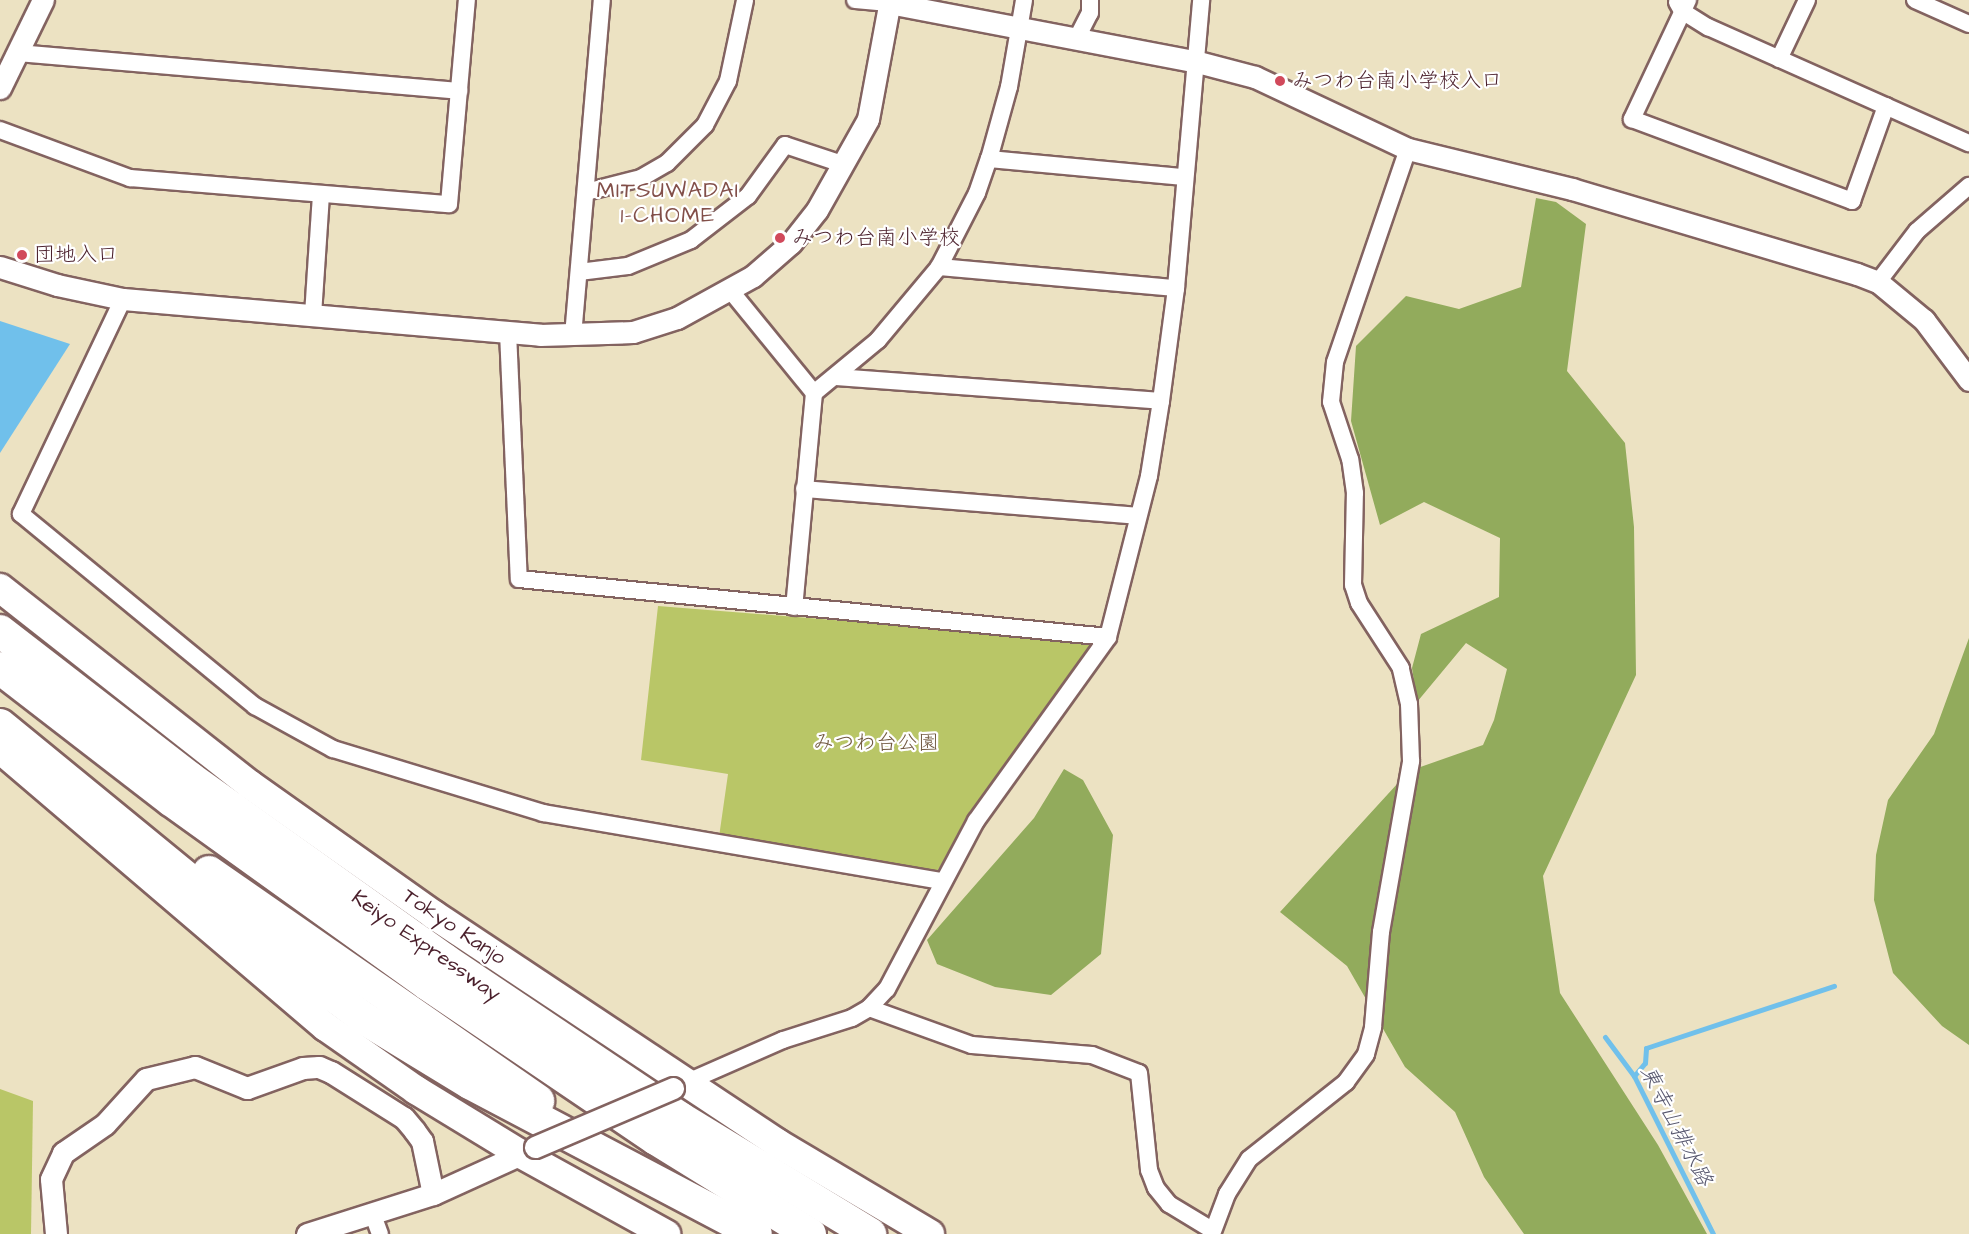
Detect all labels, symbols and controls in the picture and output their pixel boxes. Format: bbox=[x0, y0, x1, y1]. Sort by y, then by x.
place label: みつわ台南小学校入口 bbox=[1292, 68, 1502, 94]
marker: みつわ台南小学校入口 bbox=[1273, 74, 1287, 88]
district label: MITSUWADAI 1-CHOME bbox=[596, 177, 740, 228]
place label: みつわ台南小学校 bbox=[792, 225, 960, 251]
marker: みつわ台南小学校 bbox=[773, 231, 787, 245]
place label: 団地入口 bbox=[34, 242, 118, 268]
marker: 団地入口 bbox=[15, 248, 29, 262]
park label: みつわ台公園 bbox=[813, 730, 939, 756]
street label: Tokyo Kanjo bbox=[398, 883, 510, 971]
street label: Keiyo Expressway bbox=[347, 885, 505, 1007]
water label: 東寺山排水路 bbox=[1634, 1061, 1718, 1191]

